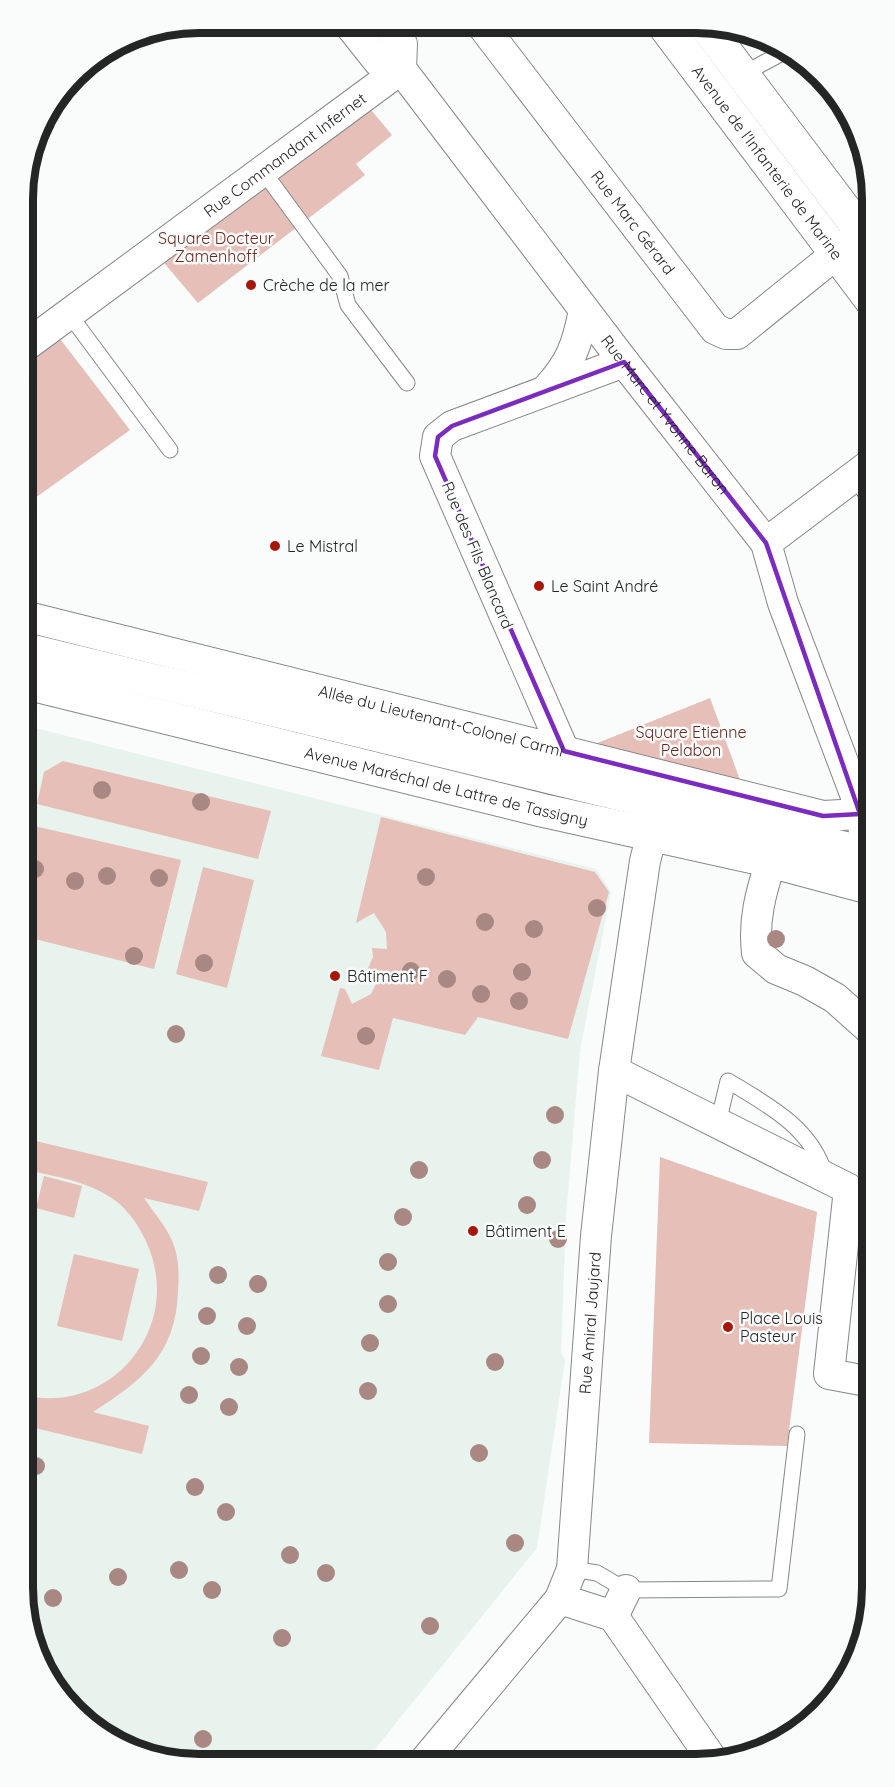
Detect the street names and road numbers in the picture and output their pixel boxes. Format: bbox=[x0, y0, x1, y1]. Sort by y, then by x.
street label: Avenue de l'Infanterie de Marine bbox=[688, 61, 847, 264]
street label: Rue Commandant Infernet bbox=[199, 88, 370, 221]
street label: Rue Marc Gérard bbox=[587, 166, 679, 278]
street label: Rue Marc et Yvonne Baron bbox=[597, 331, 734, 498]
street label: Rue des Fils Blancard bbox=[438, 478, 518, 632]
street label: Allée du Lieutenant-Colonel Carmi bbox=[317, 680, 566, 761]
street label: Avenue Maréchal de Lattre de Tassigny bbox=[303, 742, 590, 830]
street label: Rue Amiral Jaujard bbox=[575, 1251, 605, 1395]

